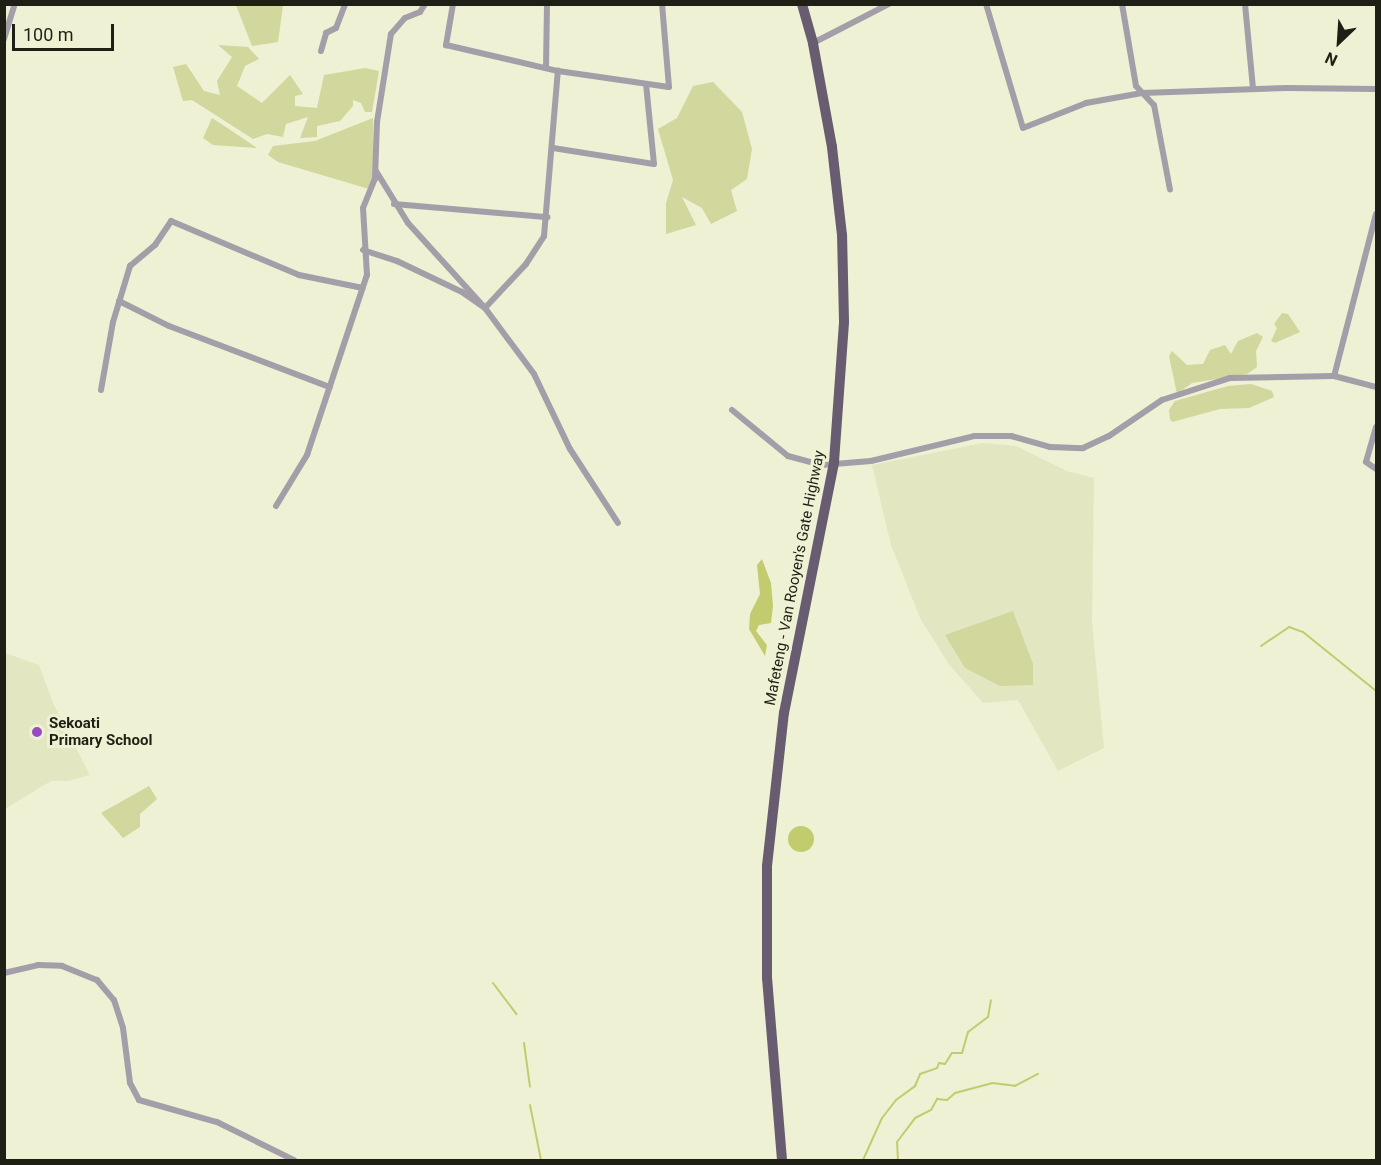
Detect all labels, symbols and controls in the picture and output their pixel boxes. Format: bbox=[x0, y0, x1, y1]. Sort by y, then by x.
scale bar bbox=[15, 12, 117, 50]
north arrow bbox=[1309, 12, 1369, 72]
text: 100 m bbox=[23, 24, 74, 45]
text: N bbox=[1322, 48, 1340, 70]
street label: Mafeteng - Van Rooyen's Gate Highway bbox=[761, 449, 829, 707]
place label: Sekoati Primary School bbox=[49, 714, 152, 749]
marker: Sekoati Primary School bbox=[30, 725, 44, 739]

